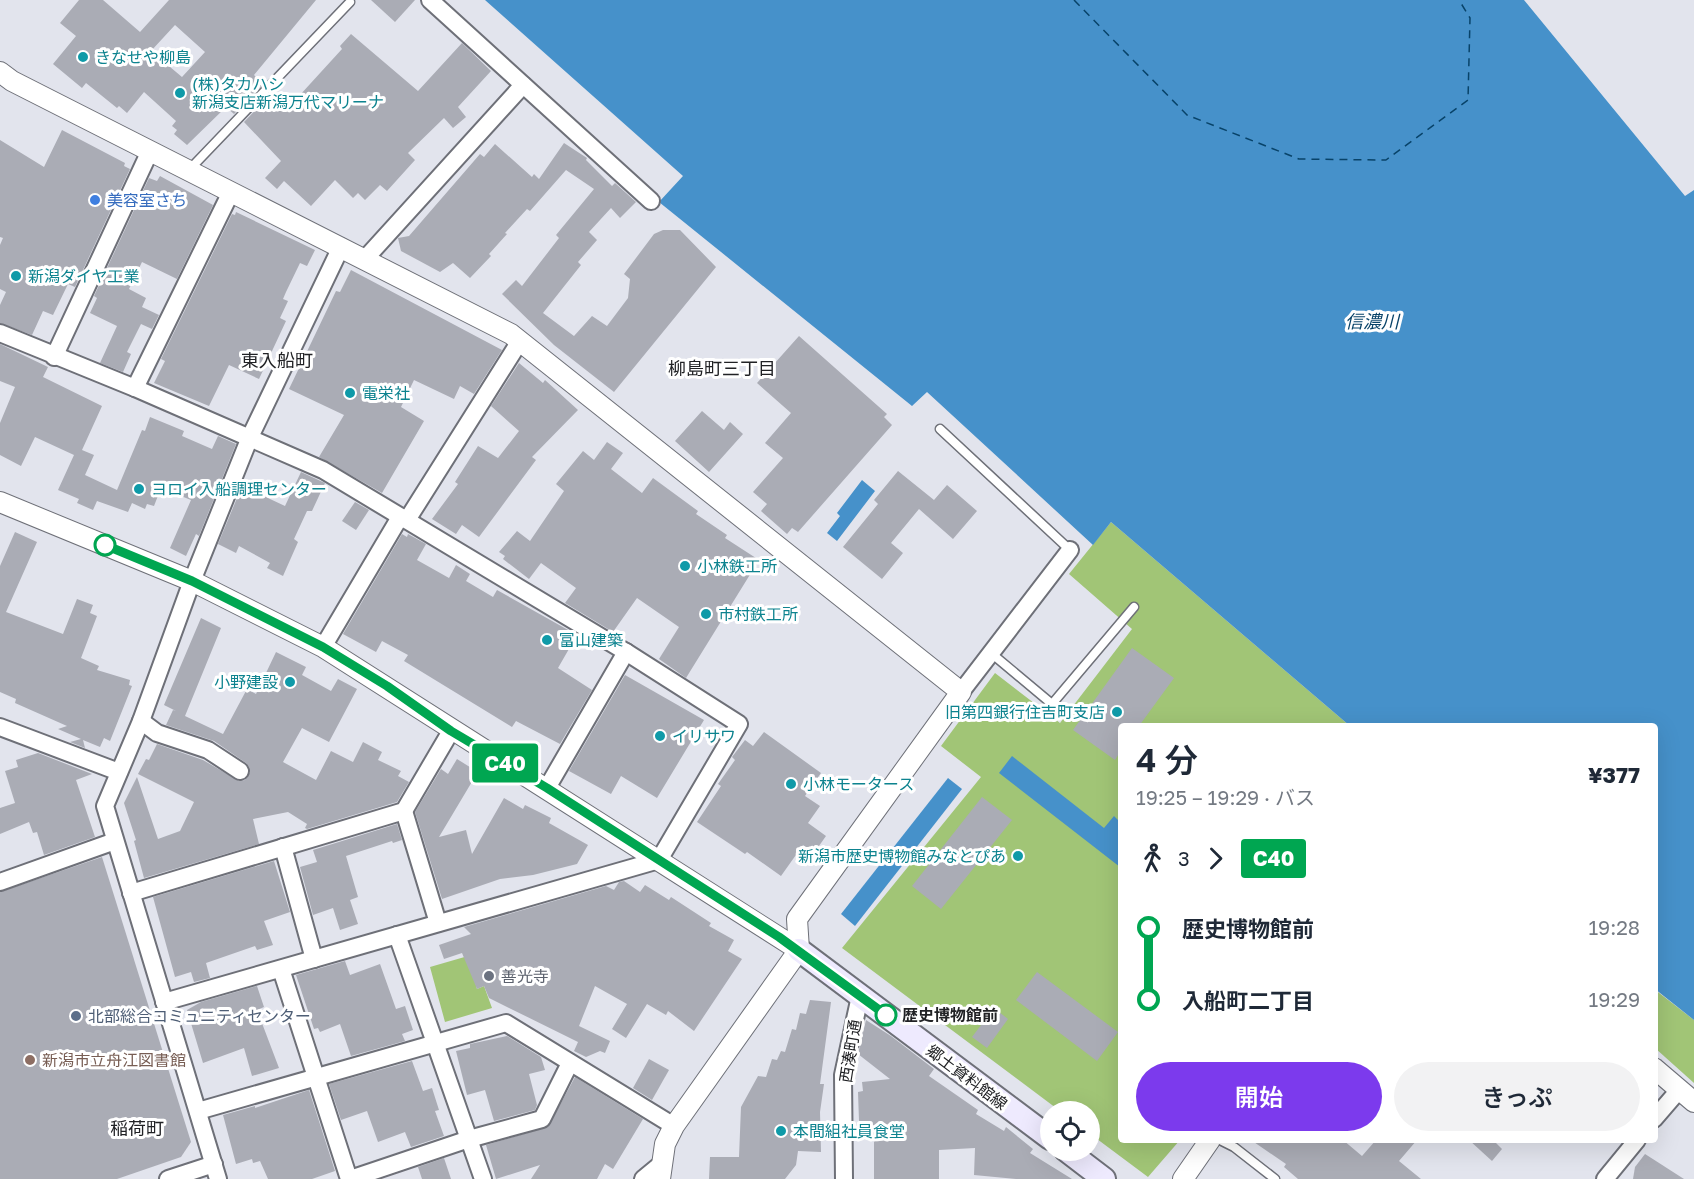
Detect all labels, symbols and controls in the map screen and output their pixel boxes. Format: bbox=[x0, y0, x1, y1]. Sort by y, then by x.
place label: きなせや柳島 bbox=[95, 47, 191, 67]
marker: きなせや柳島 bbox=[76, 50, 90, 64]
place label: (株)タカハシ 新潟支店新潟万代マリーナ bbox=[192, 74, 384, 112]
marker: (株)タカハシ 新潟支店新潟万代マリーナ bbox=[173, 86, 187, 100]
place label: 美容室さち bbox=[107, 190, 187, 210]
marker: 美容室さち bbox=[88, 193, 102, 207]
place label: 新潟ダイヤ工業 bbox=[28, 266, 140, 286]
marker: 新潟ダイヤ工業 bbox=[9, 269, 23, 283]
water label: 信濃川 bbox=[1345, 310, 1401, 332]
district label: 東入船町 bbox=[241, 349, 313, 371]
district label: 柳島町三丁目 bbox=[668, 357, 776, 379]
place label: 電栄社 bbox=[362, 383, 410, 403]
marker: 電栄社 bbox=[343, 386, 357, 400]
place label: ヨロイ入船調理センター bbox=[151, 479, 327, 499]
marker: ヨロイ入船調理センター bbox=[132, 482, 146, 496]
unlabelled marker bbox=[94, 534, 116, 556]
place label: 小林鉄工所 bbox=[697, 556, 777, 576]
marker: 小林鉄工所 bbox=[678, 559, 692, 573]
place label: 市村鉄工所 bbox=[718, 604, 798, 624]
marker: 市村鉄工所 bbox=[699, 607, 713, 621]
place label: 富山建築 bbox=[559, 630, 623, 650]
marker: 富山建築 bbox=[540, 633, 554, 647]
place label: 小野建設 bbox=[214, 672, 278, 692]
marker: 小野建設 bbox=[283, 675, 297, 689]
place label: 旧第四銀行住吉町支店 bbox=[945, 702, 1105, 722]
marker: 旧第四銀行住吉町支店 bbox=[1110, 705, 1124, 719]
place label: イリサワ bbox=[672, 726, 736, 746]
marker: イリサワ bbox=[653, 729, 667, 743]
text: 4 分 bbox=[1136, 740, 1198, 779]
line badge: C40 bbox=[470, 744, 540, 783]
text: C40 bbox=[484, 750, 526, 776]
text: ¥377 bbox=[1588, 761, 1640, 788]
place label: 小林モータース bbox=[803, 774, 914, 794]
marker: 小林モータース bbox=[784, 777, 798, 791]
text: 19:25 – 19:29 · バス bbox=[1136, 785, 1315, 809]
icon: walk bbox=[1136, 842, 1169, 875]
icon: forward bbox=[1199, 842, 1232, 875]
text: C40 bbox=[1253, 845, 1294, 871]
place label: 新潟市歴史博物館みなとぴあ bbox=[798, 846, 1006, 866]
text: 3 bbox=[1178, 846, 1190, 870]
marker: 新潟市歴史博物館みなとぴあ bbox=[1011, 849, 1025, 863]
text: 歴史博物館前 bbox=[1182, 915, 1314, 942]
text: 19:28 bbox=[1588, 915, 1640, 939]
place label: 善光寺 bbox=[501, 966, 549, 986]
marker: 善光寺 bbox=[482, 969, 496, 983]
text: 入船町二丁目 bbox=[1182, 987, 1314, 1014]
text: 19:29 bbox=[1589, 987, 1640, 1011]
marker: 歴史博物館前 bbox=[875, 1004, 897, 1026]
place label: 歴史博物館前 bbox=[902, 1005, 998, 1025]
place label: 北部総合コミュニティセンター bbox=[88, 1006, 311, 1026]
marker: 北部総合コミュニティセンター bbox=[69, 1009, 83, 1023]
street label: 西湊町通 bbox=[835, 1018, 865, 1084]
street label: 郷土資料館線 bbox=[923, 1040, 1011, 1114]
place label: 新潟市立舟江図書館 bbox=[42, 1050, 186, 1070]
marker: 新潟市立舟江図書館 bbox=[23, 1053, 37, 1067]
button: 開始 bbox=[1136, 1062, 1382, 1131]
button: きっぷ bbox=[1394, 1062, 1640, 1131]
map controls bbox=[1040, 1101, 1100, 1161]
button: locate bbox=[1040, 1101, 1100, 1161]
district label: 稲荷町 bbox=[110, 1117, 164, 1139]
place label: 本間組社員食堂 bbox=[793, 1121, 905, 1141]
marker: 本間組社員食堂 bbox=[774, 1124, 788, 1138]

